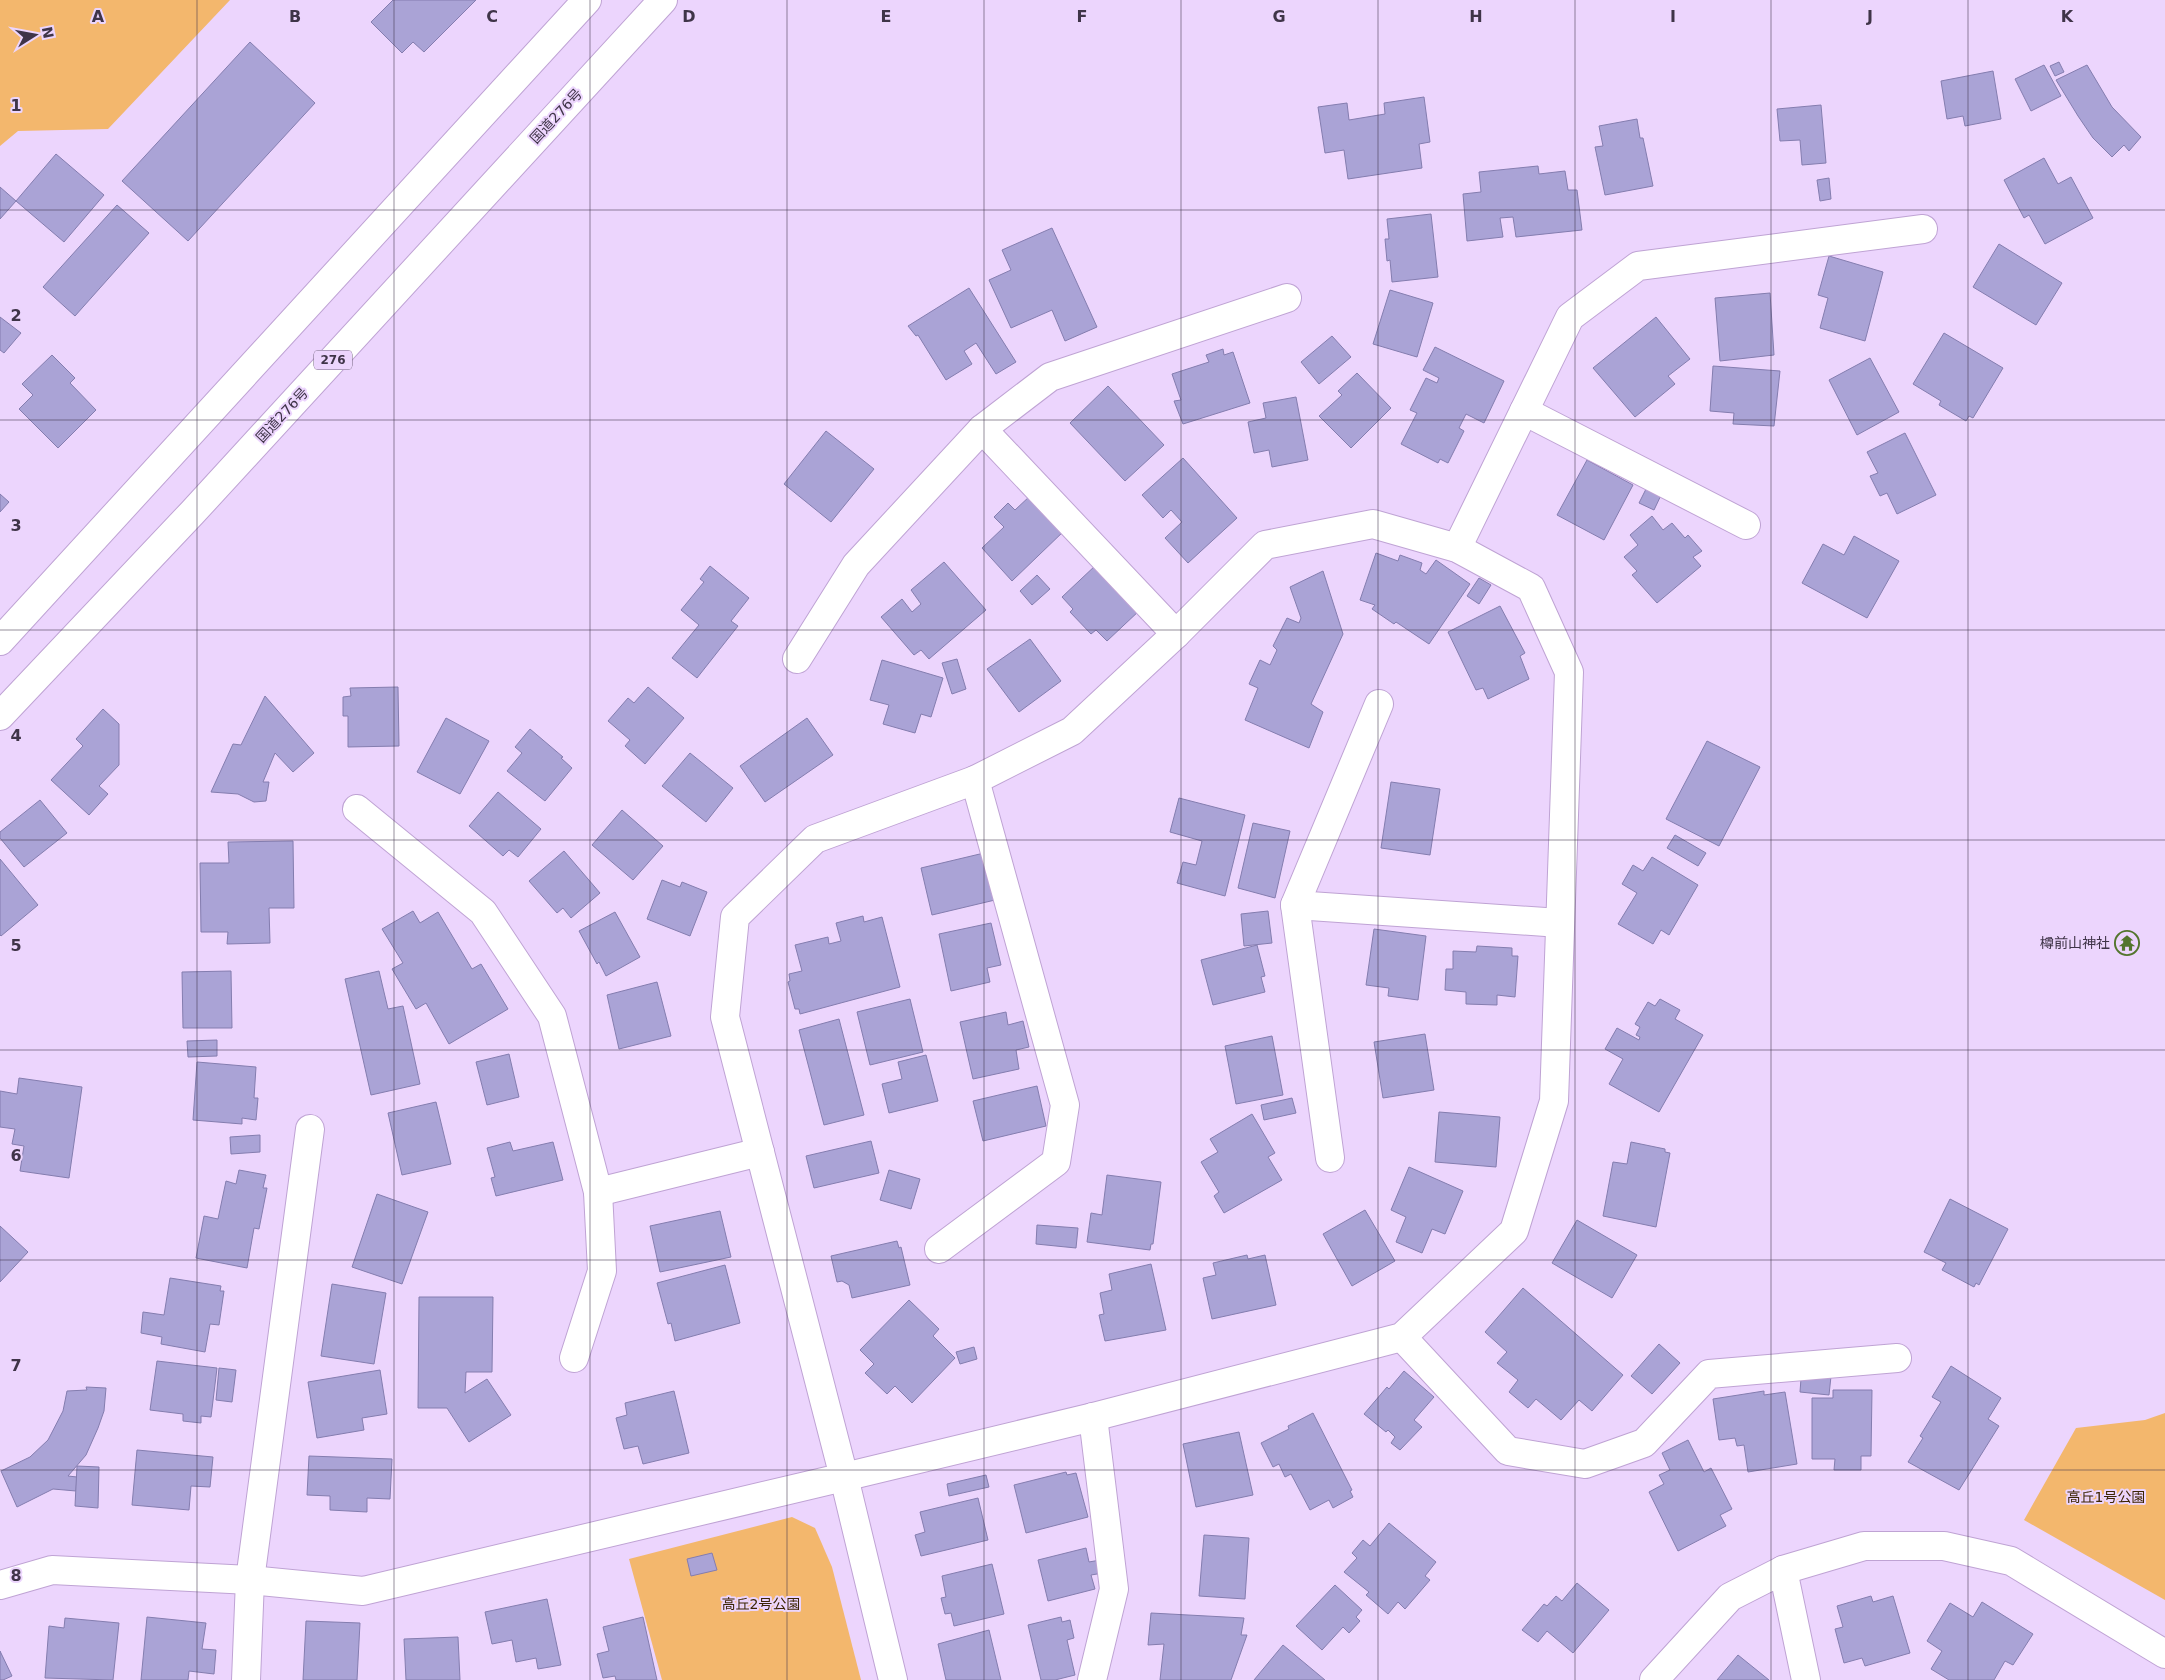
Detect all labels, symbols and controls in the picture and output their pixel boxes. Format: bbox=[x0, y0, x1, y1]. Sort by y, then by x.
text: A bbox=[92, 7, 105, 26]
text: B bbox=[289, 7, 301, 26]
text: C bbox=[486, 7, 498, 26]
text: D bbox=[682, 7, 696, 26]
text: E bbox=[881, 7, 891, 26]
text: F bbox=[1077, 7, 1087, 26]
text: G bbox=[1272, 7, 1286, 26]
text: H bbox=[1469, 7, 1483, 26]
text: I bbox=[1670, 7, 1676, 26]
text: J bbox=[1866, 7, 1873, 26]
text: K bbox=[2061, 7, 2074, 26]
north arrow bbox=[10, 10, 60, 60]
text: N bbox=[39, 25, 57, 40]
street label: 国道276号 bbox=[527, 85, 585, 147]
text: 1 bbox=[10, 96, 22, 115]
text: 2 bbox=[10, 306, 22, 325]
road number: 276 bbox=[314, 350, 352, 370]
street label: 国道276号 bbox=[253, 384, 311, 446]
text: 3 bbox=[10, 516, 22, 535]
text: 4 bbox=[10, 726, 22, 745]
temple icon: 樽前山神社 bbox=[2114, 930, 2140, 956]
place label: 樽前山神社 bbox=[2040, 935, 2110, 951]
text: 5 bbox=[10, 936, 22, 955]
text: 6 bbox=[10, 1146, 22, 1165]
text: 7 bbox=[10, 1356, 22, 1375]
park label: 高丘1号公園 bbox=[2067, 1489, 2145, 1505]
text: 8 bbox=[10, 1566, 22, 1585]
park label: 高丘2号公園 bbox=[722, 1596, 800, 1612]

